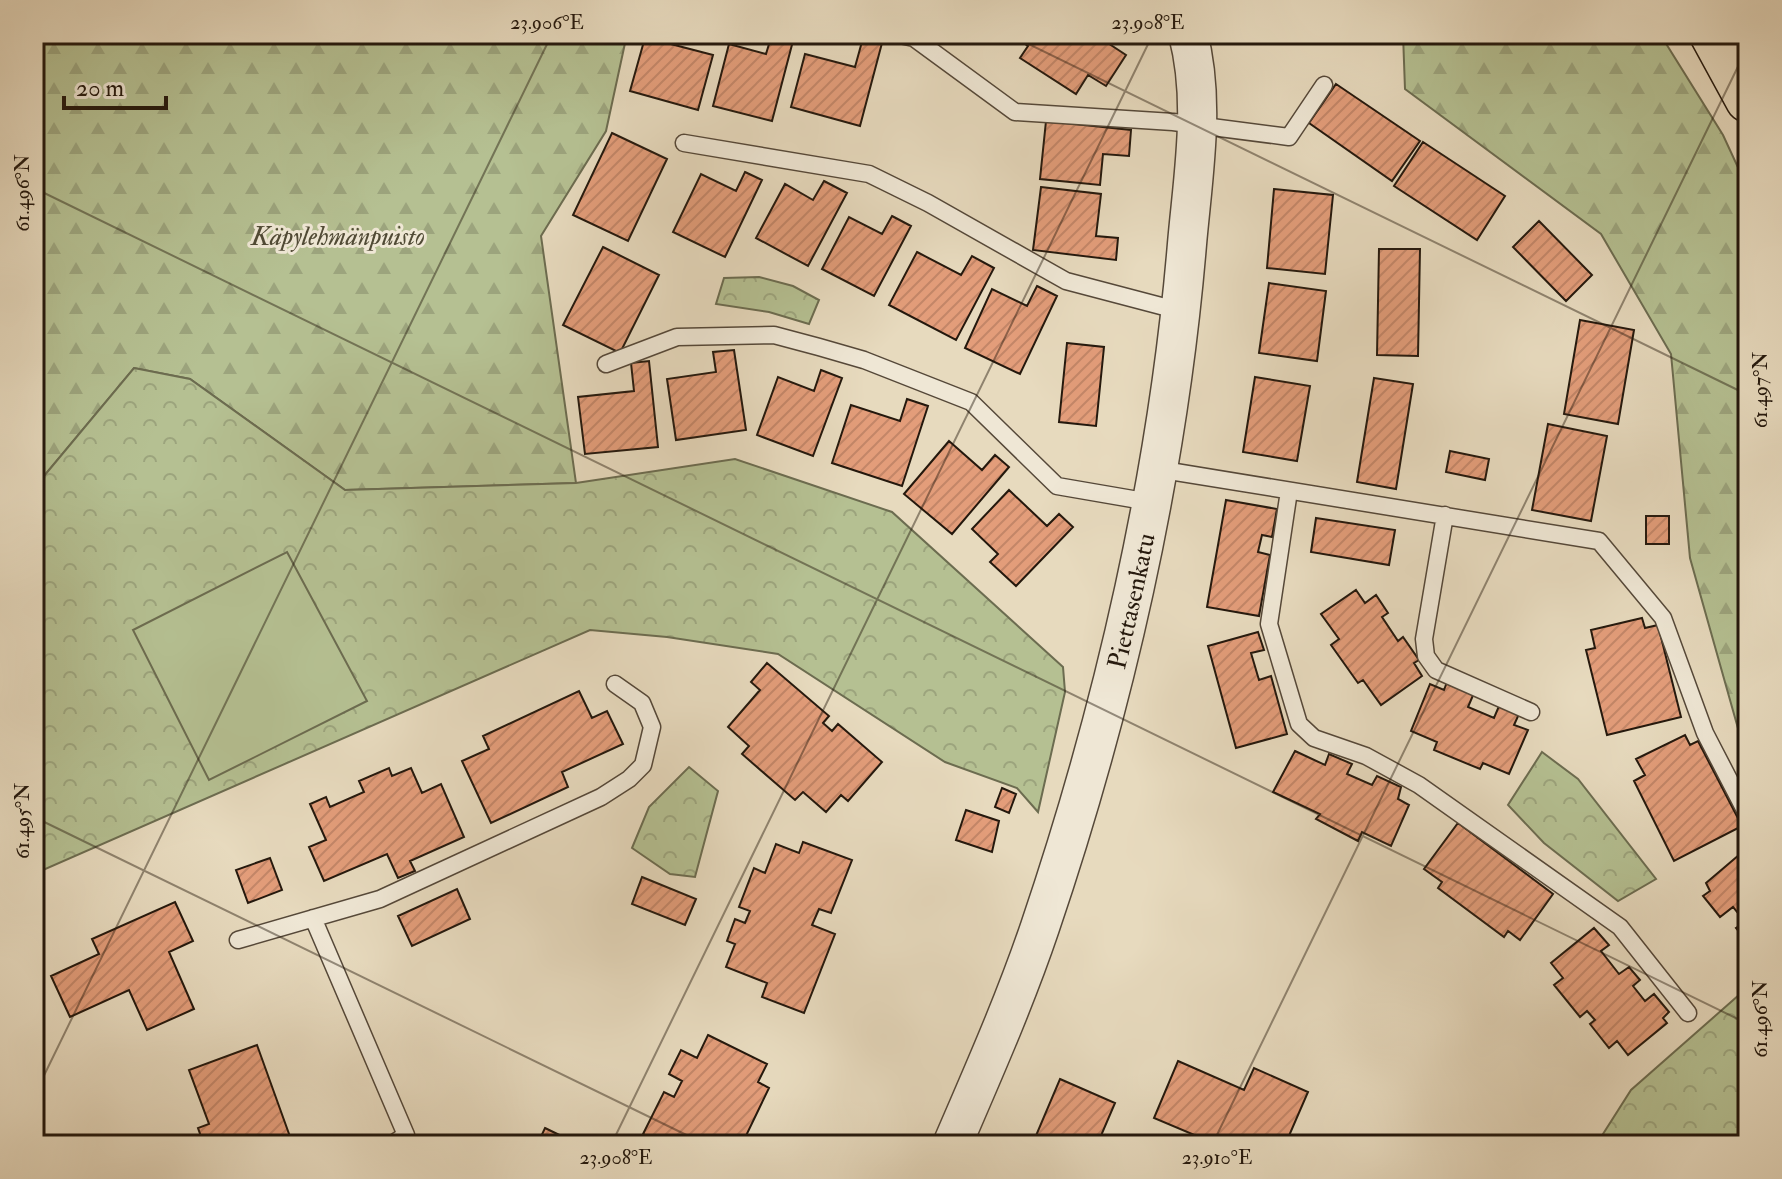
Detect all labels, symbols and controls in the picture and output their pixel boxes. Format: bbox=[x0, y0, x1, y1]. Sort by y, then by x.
text: 23.906°E bbox=[510, 10, 584, 35]
text: 23.908°E bbox=[1111, 10, 1185, 35]
scale bar bbox=[64, 60, 166, 110]
text: 20 m bbox=[76, 73, 125, 104]
text: 61.496°N bbox=[10, 154, 35, 232]
park label: Käpylehmänpuisto bbox=[249, 221, 425, 253]
text: 61.497°N bbox=[1748, 352, 1773, 428]
street label: Piettasenkatu bbox=[1101, 530, 1163, 672]
text: 61.495°N bbox=[10, 783, 35, 859]
text: 61.496°N bbox=[1748, 980, 1773, 1058]
text: 23.908°E bbox=[579, 1145, 653, 1170]
text: 23.910°E bbox=[1182, 1145, 1252, 1170]

